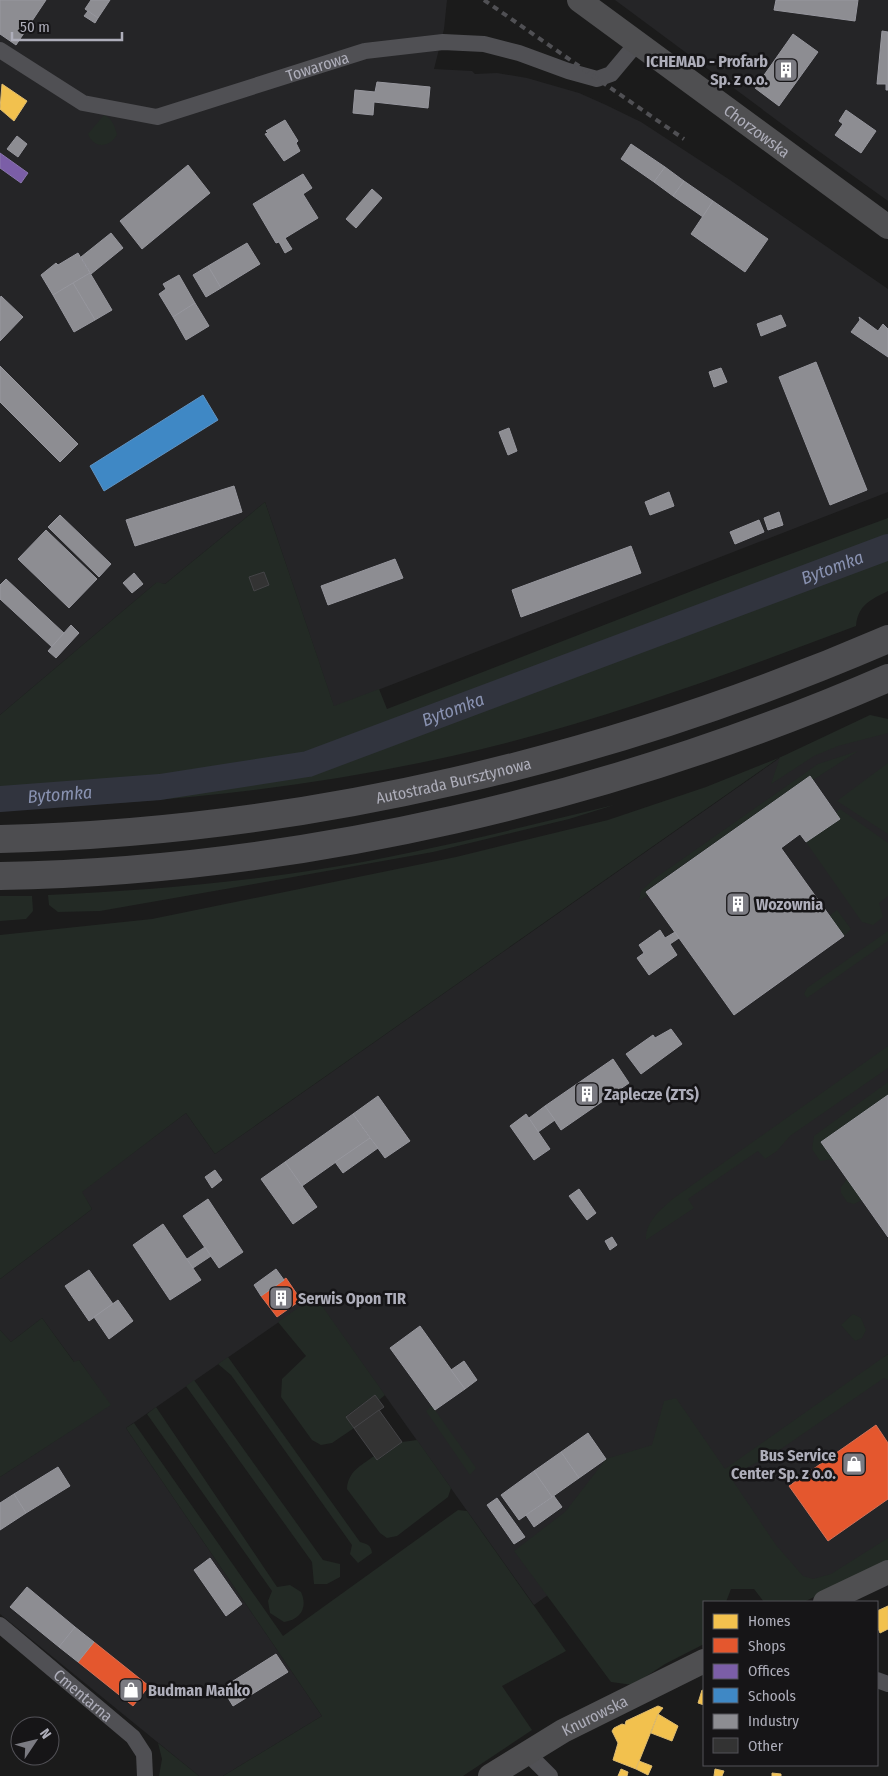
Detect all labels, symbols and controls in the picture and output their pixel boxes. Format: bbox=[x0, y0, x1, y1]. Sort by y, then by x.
scale bar bbox=[12, 10, 122, 42]
text: 50 m bbox=[20, 18, 50, 36]
street label: Towarowa bbox=[284, 47, 351, 85]
place label: ICHEMAD - Profarb Sp. z o.o. bbox=[646, 52, 768, 89]
building icon: ICHEMAD - Profarb Sp. z o.o. bbox=[773, 57, 799, 83]
street label: Chorzowska bbox=[720, 100, 794, 161]
water label: Bytomka bbox=[798, 546, 867, 590]
water label: Bytomka bbox=[419, 688, 487, 731]
street label: Autostrada Bursztynowa bbox=[374, 753, 533, 807]
water label: Bytomka bbox=[27, 781, 93, 808]
building icon: Wozownia bbox=[725, 891, 751, 917]
place label: Wozownia bbox=[756, 895, 823, 914]
building icon: Zaplecze (ZTS) bbox=[574, 1081, 600, 1107]
place label: Zaplecze (ZTS) bbox=[604, 1085, 699, 1104]
building icon: Serwis Opon TIR bbox=[268, 1285, 294, 1311]
place label: Serwis Opon TIR bbox=[298, 1289, 407, 1308]
place label: Bus Service Center Sp. z o.o. bbox=[731, 1446, 836, 1483]
shop icon: Bus Service Center Sp. z o.o. bbox=[841, 1451, 867, 1477]
legend bbox=[703, 1601, 878, 1766]
text: Homes bbox=[748, 1612, 790, 1630]
text: Shops bbox=[748, 1637, 786, 1655]
text: Offices bbox=[748, 1662, 790, 1680]
street label: Cmentarna bbox=[50, 1665, 117, 1726]
shop icon: Budman Mańko bbox=[118, 1677, 144, 1703]
place label: Budman Mańko bbox=[148, 1681, 251, 1700]
text: Schools bbox=[748, 1687, 796, 1705]
street label: Knurowska bbox=[558, 1691, 631, 1740]
text: Industry bbox=[748, 1712, 799, 1730]
north arrow bbox=[10, 1716, 60, 1766]
text: N bbox=[36, 1726, 55, 1742]
text: Other bbox=[748, 1737, 784, 1755]

